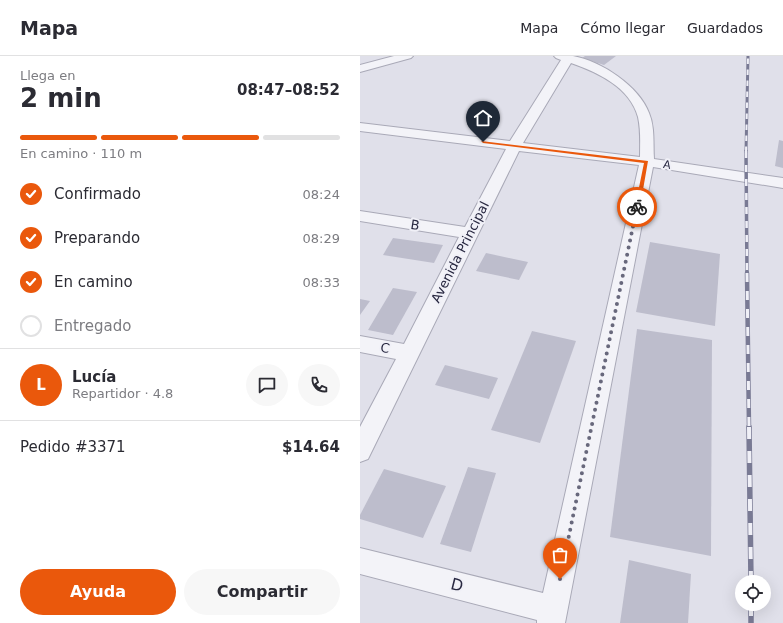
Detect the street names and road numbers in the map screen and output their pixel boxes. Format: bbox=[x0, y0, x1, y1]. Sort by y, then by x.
street label: A bbox=[662, 158, 672, 172]
street label: Avenida Principal bbox=[428, 199, 492, 305]
street label: B bbox=[409, 217, 421, 233]
street label: C bbox=[379, 340, 391, 356]
street label: D bbox=[449, 574, 465, 596]

